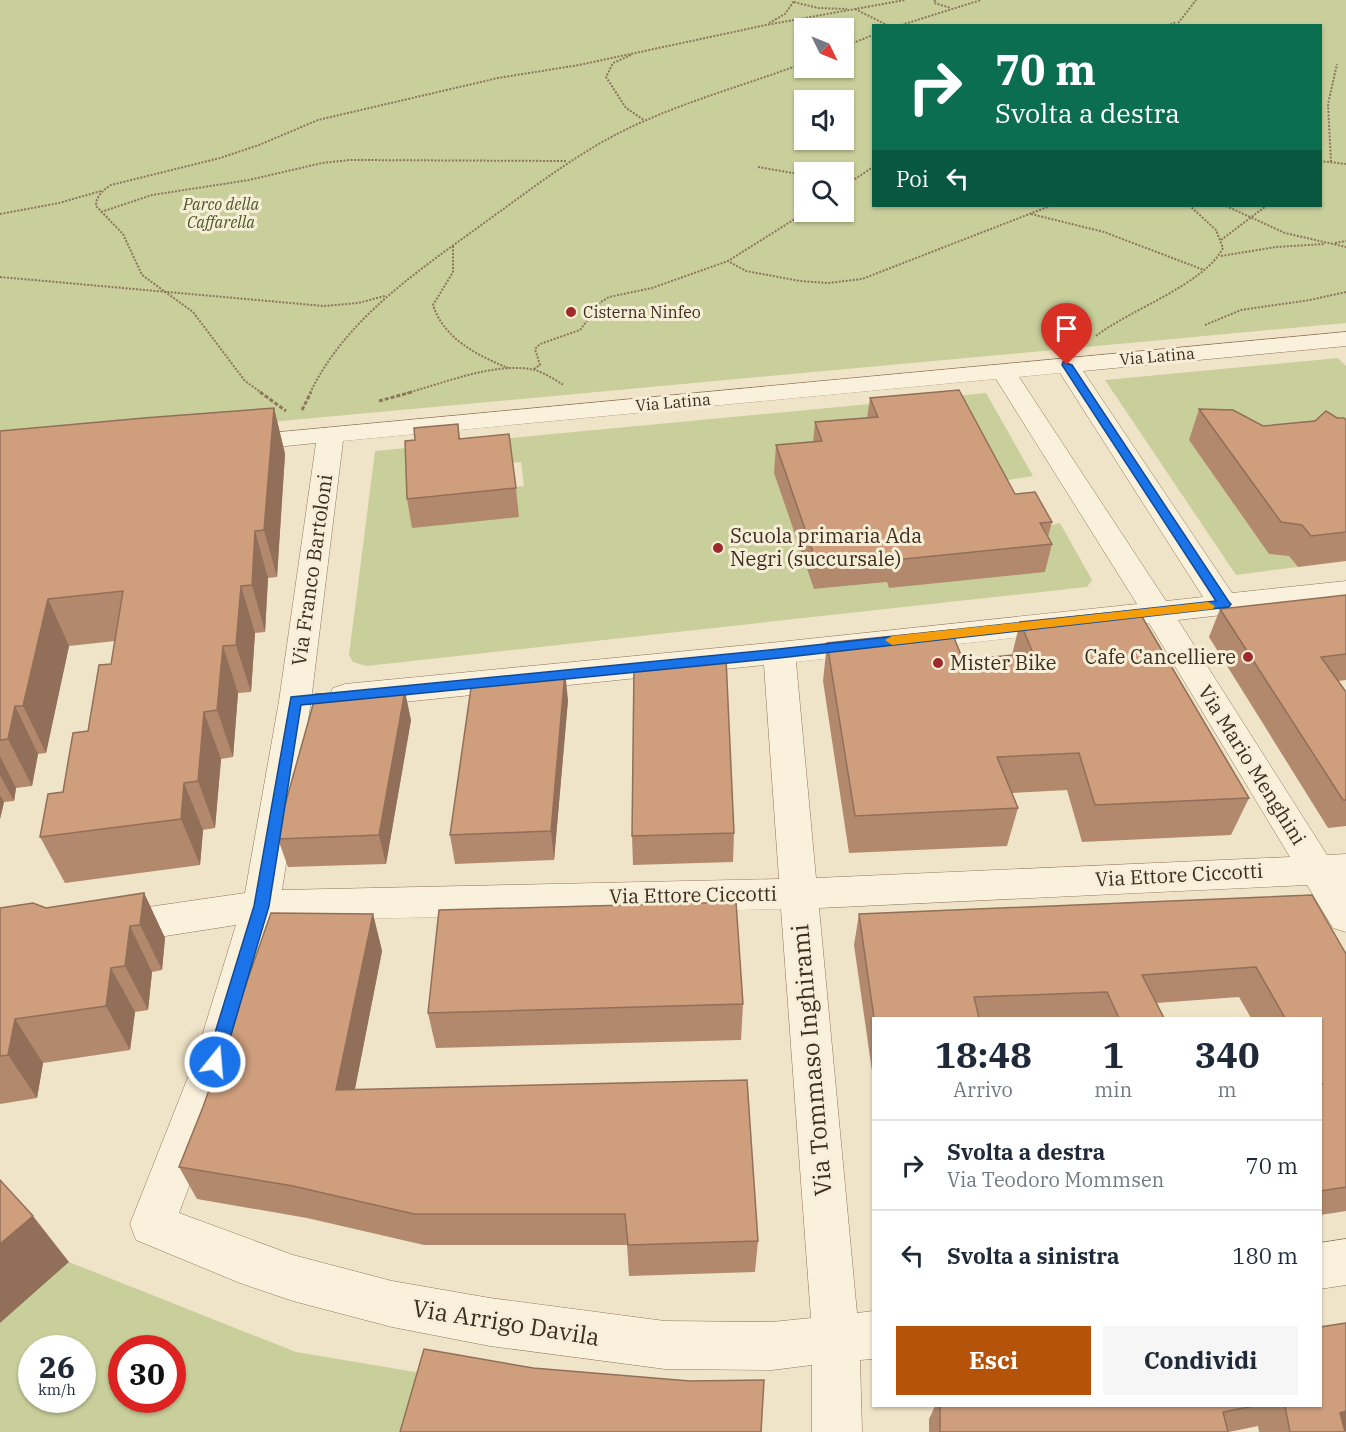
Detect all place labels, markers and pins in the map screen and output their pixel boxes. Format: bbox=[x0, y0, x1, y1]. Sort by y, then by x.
place label: Cisterna Ninfeo bbox=[583, 302, 701, 322]
pin bbox=[1041, 303, 1092, 365]
marker: Cisterna Ninfeo bbox=[564, 305, 578, 319]
place label: Scuola primaria Ada Negri (succursale) bbox=[730, 522, 922, 572]
marker: Scuola primaria Ada Negri (succursale) bbox=[711, 541, 725, 555]
place label: Cafe Cancelliere bbox=[1084, 643, 1236, 670]
place label: Mister Bike bbox=[950, 649, 1056, 676]
marker: Cafe Cancelliere bbox=[1241, 650, 1255, 664]
marker: Mister Bike bbox=[931, 656, 945, 670]

